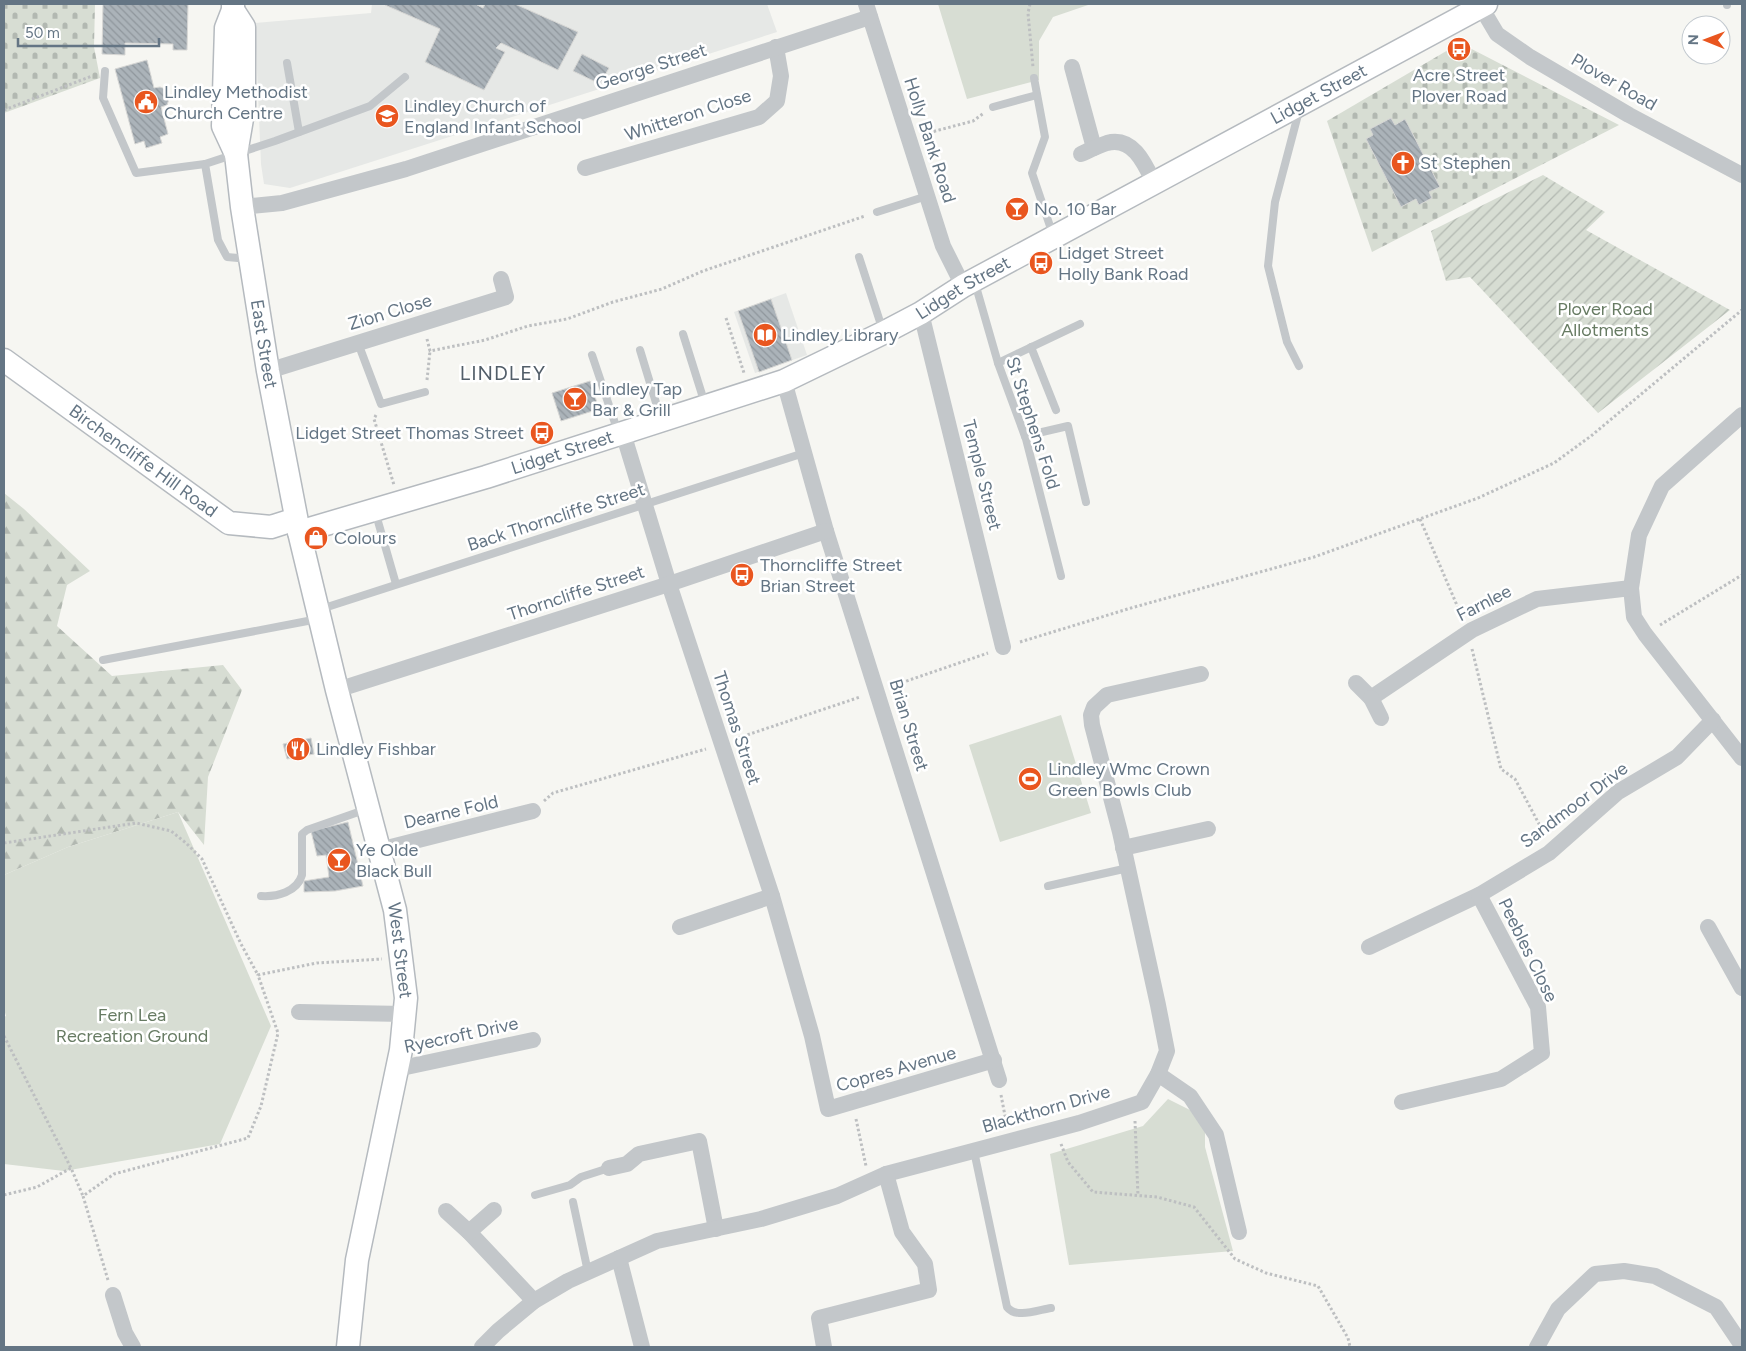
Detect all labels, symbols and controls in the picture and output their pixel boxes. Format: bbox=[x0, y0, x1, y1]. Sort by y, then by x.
scale bar bbox=[18, 15, 159, 47]
north arrow bbox=[1681, 15, 1731, 65]
text: 50 m bbox=[25, 24, 60, 42]
text: N bbox=[1685, 34, 1702, 45]
bus stop icon: Acre Street Plover Road bbox=[1446, 36, 1472, 62]
street label: George Street bbox=[593, 39, 709, 95]
street label: Plover Road bbox=[1567, 49, 1661, 115]
street label: Lidget Street bbox=[1267, 59, 1371, 129]
place label: Acre Street Plover Road bbox=[1411, 64, 1507, 107]
street label: Holly Bank Road bbox=[899, 74, 961, 206]
place label: Lindley Methodist Church Centre bbox=[164, 81, 308, 124]
street label: Whitteron Close bbox=[622, 84, 754, 146]
public building icon: Lindley Methodist Church Centre bbox=[133, 89, 159, 115]
place label: Lindley Church of England Infant School bbox=[404, 95, 581, 138]
school or university icon: Lindley Church of England Infant School bbox=[374, 103, 400, 129]
church icon: St Stephen bbox=[1390, 150, 1416, 176]
place label: St Stephen bbox=[1420, 152, 1511, 174]
bar icon: No. 10 Bar bbox=[1004, 196, 1030, 222]
place label: No. 10 Bar bbox=[1034, 198, 1116, 220]
place label: Lidget Street Holly Bank Road bbox=[1058, 242, 1189, 285]
bus stop icon: Lidget Street Holly Bank Road bbox=[1028, 250, 1054, 276]
street label: Lidget Street bbox=[912, 251, 1014, 324]
street label: Zion Close bbox=[346, 289, 435, 335]
street label: East Street bbox=[246, 298, 282, 391]
park label: Plover Road Allotments bbox=[1557, 298, 1653, 341]
library icon: Lindley Library bbox=[752, 322, 778, 348]
place label: Lindley Library bbox=[782, 324, 899, 346]
street label: St Stephens Fold bbox=[1001, 354, 1065, 492]
district label: LINDLEY bbox=[460, 361, 546, 385]
place label: Lindley Tap Bar & Grill bbox=[592, 378, 682, 421]
bar icon: Lindley Tap Bar & Grill bbox=[562, 386, 588, 412]
street label: Birchencliffe Hill Road bbox=[65, 400, 222, 522]
street label: Temple Street bbox=[958, 417, 1006, 533]
bus stop icon: Lidget Street Thomas Street bbox=[529, 420, 555, 446]
place label: Lidget Street Thomas Street bbox=[295, 422, 524, 444]
street label: Lidget Street bbox=[508, 426, 616, 479]
street label: Back Thorncliffe Street bbox=[464, 478, 648, 556]
shop icon: Colours bbox=[303, 525, 329, 551]
place label: Colours bbox=[334, 527, 396, 549]
place label: Thorncliffe Street Brian Street bbox=[760, 554, 903, 597]
street label: Thorncliffe Street bbox=[505, 560, 647, 625]
bus stop icon: Thorncliffe Street Brian Street bbox=[729, 562, 755, 588]
street label: Farnlee bbox=[1453, 580, 1515, 626]
street label: Thomas Street bbox=[708, 668, 766, 788]
street label: Brian Street bbox=[885, 676, 934, 774]
restaurant icon: Lindley Fishbar bbox=[285, 736, 311, 762]
place label: Lindley Fishbar bbox=[316, 738, 436, 760]
street label: Sandmoor Drive bbox=[1516, 757, 1632, 853]
place label: Lindley Wmc Crown Green Bowls Club bbox=[1048, 758, 1210, 801]
sports icon: Lindley Wmc Crown Green Bowls Club bbox=[1017, 766, 1043, 792]
street label: Dearne Fold bbox=[402, 790, 500, 834]
place label: Ye Olde Black Bull bbox=[356, 839, 432, 882]
bar icon: Ye Olde Black Bull bbox=[326, 847, 352, 873]
street label: Peebles Close bbox=[1493, 895, 1563, 1006]
street label: West Street bbox=[383, 901, 417, 1000]
park label: Fern Lea Recreation Ground bbox=[56, 1004, 208, 1047]
street label: Ryecroft Drive bbox=[402, 1012, 520, 1058]
street label: Copres Avenue bbox=[834, 1041, 959, 1097]
street label: Blackthorn Drive bbox=[979, 1080, 1113, 1138]

